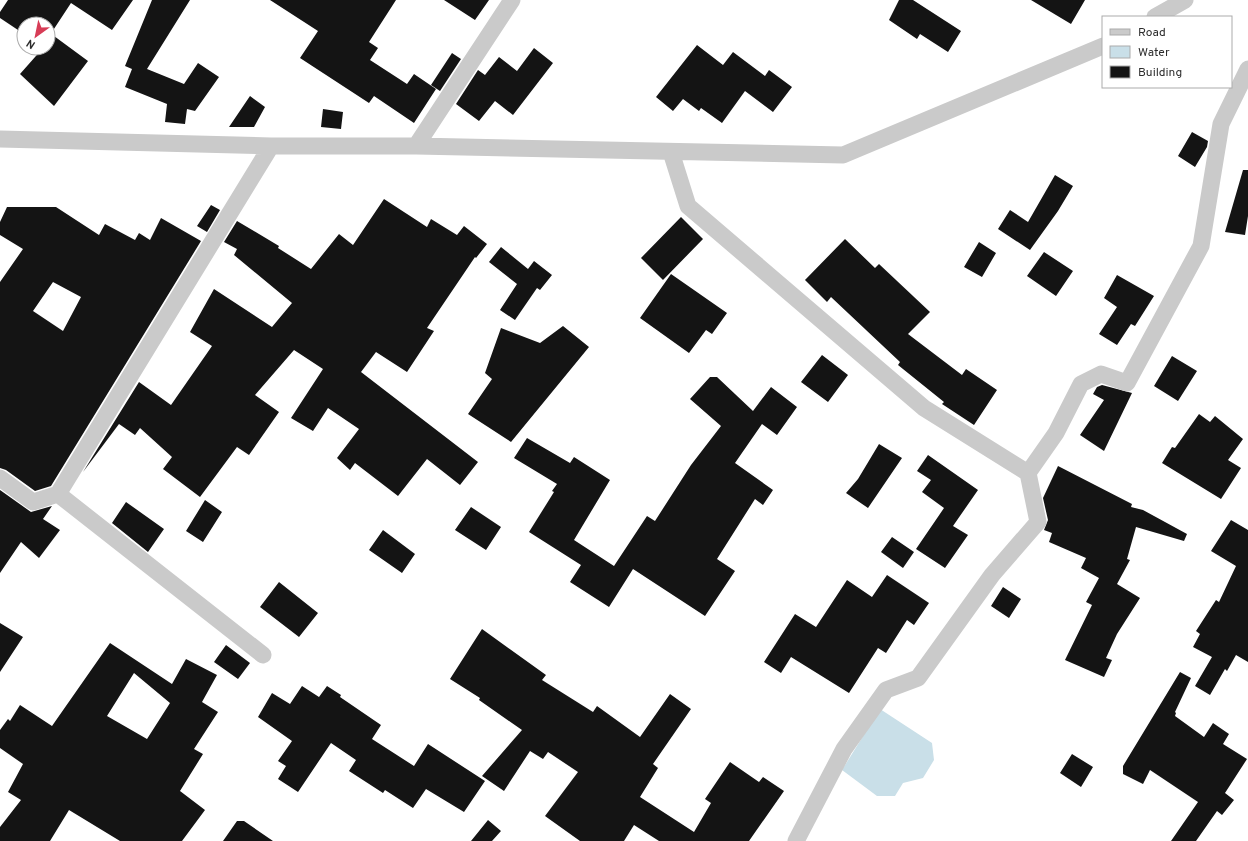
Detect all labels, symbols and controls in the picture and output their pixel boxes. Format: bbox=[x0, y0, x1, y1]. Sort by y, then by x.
north arrow bbox=[16, 16, 56, 56]
legend bbox=[1102, 16, 1232, 88]
text: Road bbox=[1138, 25, 1166, 41]
text: N bbox=[24, 36, 38, 52]
text: Water bbox=[1138, 45, 1170, 61]
text: Building bbox=[1138, 65, 1182, 81]

